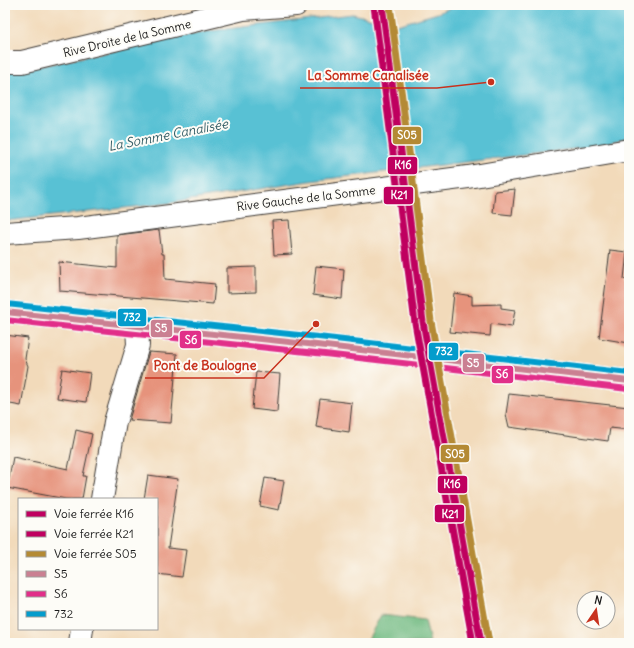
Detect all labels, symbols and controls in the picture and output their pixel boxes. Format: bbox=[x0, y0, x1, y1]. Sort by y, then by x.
street label: Rive Droite de la Somme bbox=[61, 16, 193, 60]
callout: La Somme Canalisée bbox=[300, 63, 437, 88]
text: La Somme Canalisée bbox=[307, 67, 429, 84]
water label: La Somme Canalisée bbox=[107, 115, 230, 155]
line badge: S05 bbox=[392, 126, 422, 145]
text: S05 bbox=[397, 128, 417, 142]
line badge: K16 bbox=[387, 156, 418, 175]
text: K16 bbox=[394, 158, 412, 172]
street label: Rive Gauche de la Somme bbox=[236, 182, 376, 214]
line badge: K21 bbox=[383, 186, 414, 205]
text: K21 bbox=[390, 188, 408, 202]
line badge: 732 bbox=[117, 308, 147, 327]
text: 732 bbox=[123, 310, 141, 324]
line badge: S5 bbox=[150, 319, 173, 338]
text: S5 bbox=[155, 321, 167, 335]
line badge: S6 bbox=[179, 330, 202, 349]
text: S6 bbox=[185, 333, 197, 347]
line badge: 732 bbox=[428, 342, 459, 361]
text: 732 bbox=[435, 344, 453, 358]
callout: Pont de Boulogne bbox=[145, 353, 264, 378]
line badge: S5 bbox=[462, 353, 485, 373]
text: S5 bbox=[467, 356, 479, 370]
text: Pont de Boulogne bbox=[154, 357, 256, 374]
line badge: S6 bbox=[491, 365, 514, 384]
text: S6 bbox=[496, 367, 508, 381]
line badge: S05 bbox=[440, 444, 470, 463]
text: S05 bbox=[445, 447, 465, 461]
line badge: K16 bbox=[437, 475, 468, 494]
text: K16 bbox=[443, 477, 461, 491]
legend bbox=[18, 498, 158, 630]
line badge: K21 bbox=[434, 504, 465, 523]
text: Voie ferrée K16 bbox=[54, 506, 134, 521]
text: K21 bbox=[441, 507, 459, 521]
text: Voie ferrée K21 bbox=[54, 526, 134, 541]
text: Voie ferrée S05 bbox=[54, 546, 137, 561]
text: S5 bbox=[54, 566, 68, 581]
text: S6 bbox=[54, 586, 68, 601]
north arrow bbox=[576, 590, 616, 630]
text: N bbox=[593, 593, 604, 608]
text: 732 bbox=[54, 606, 74, 621]

